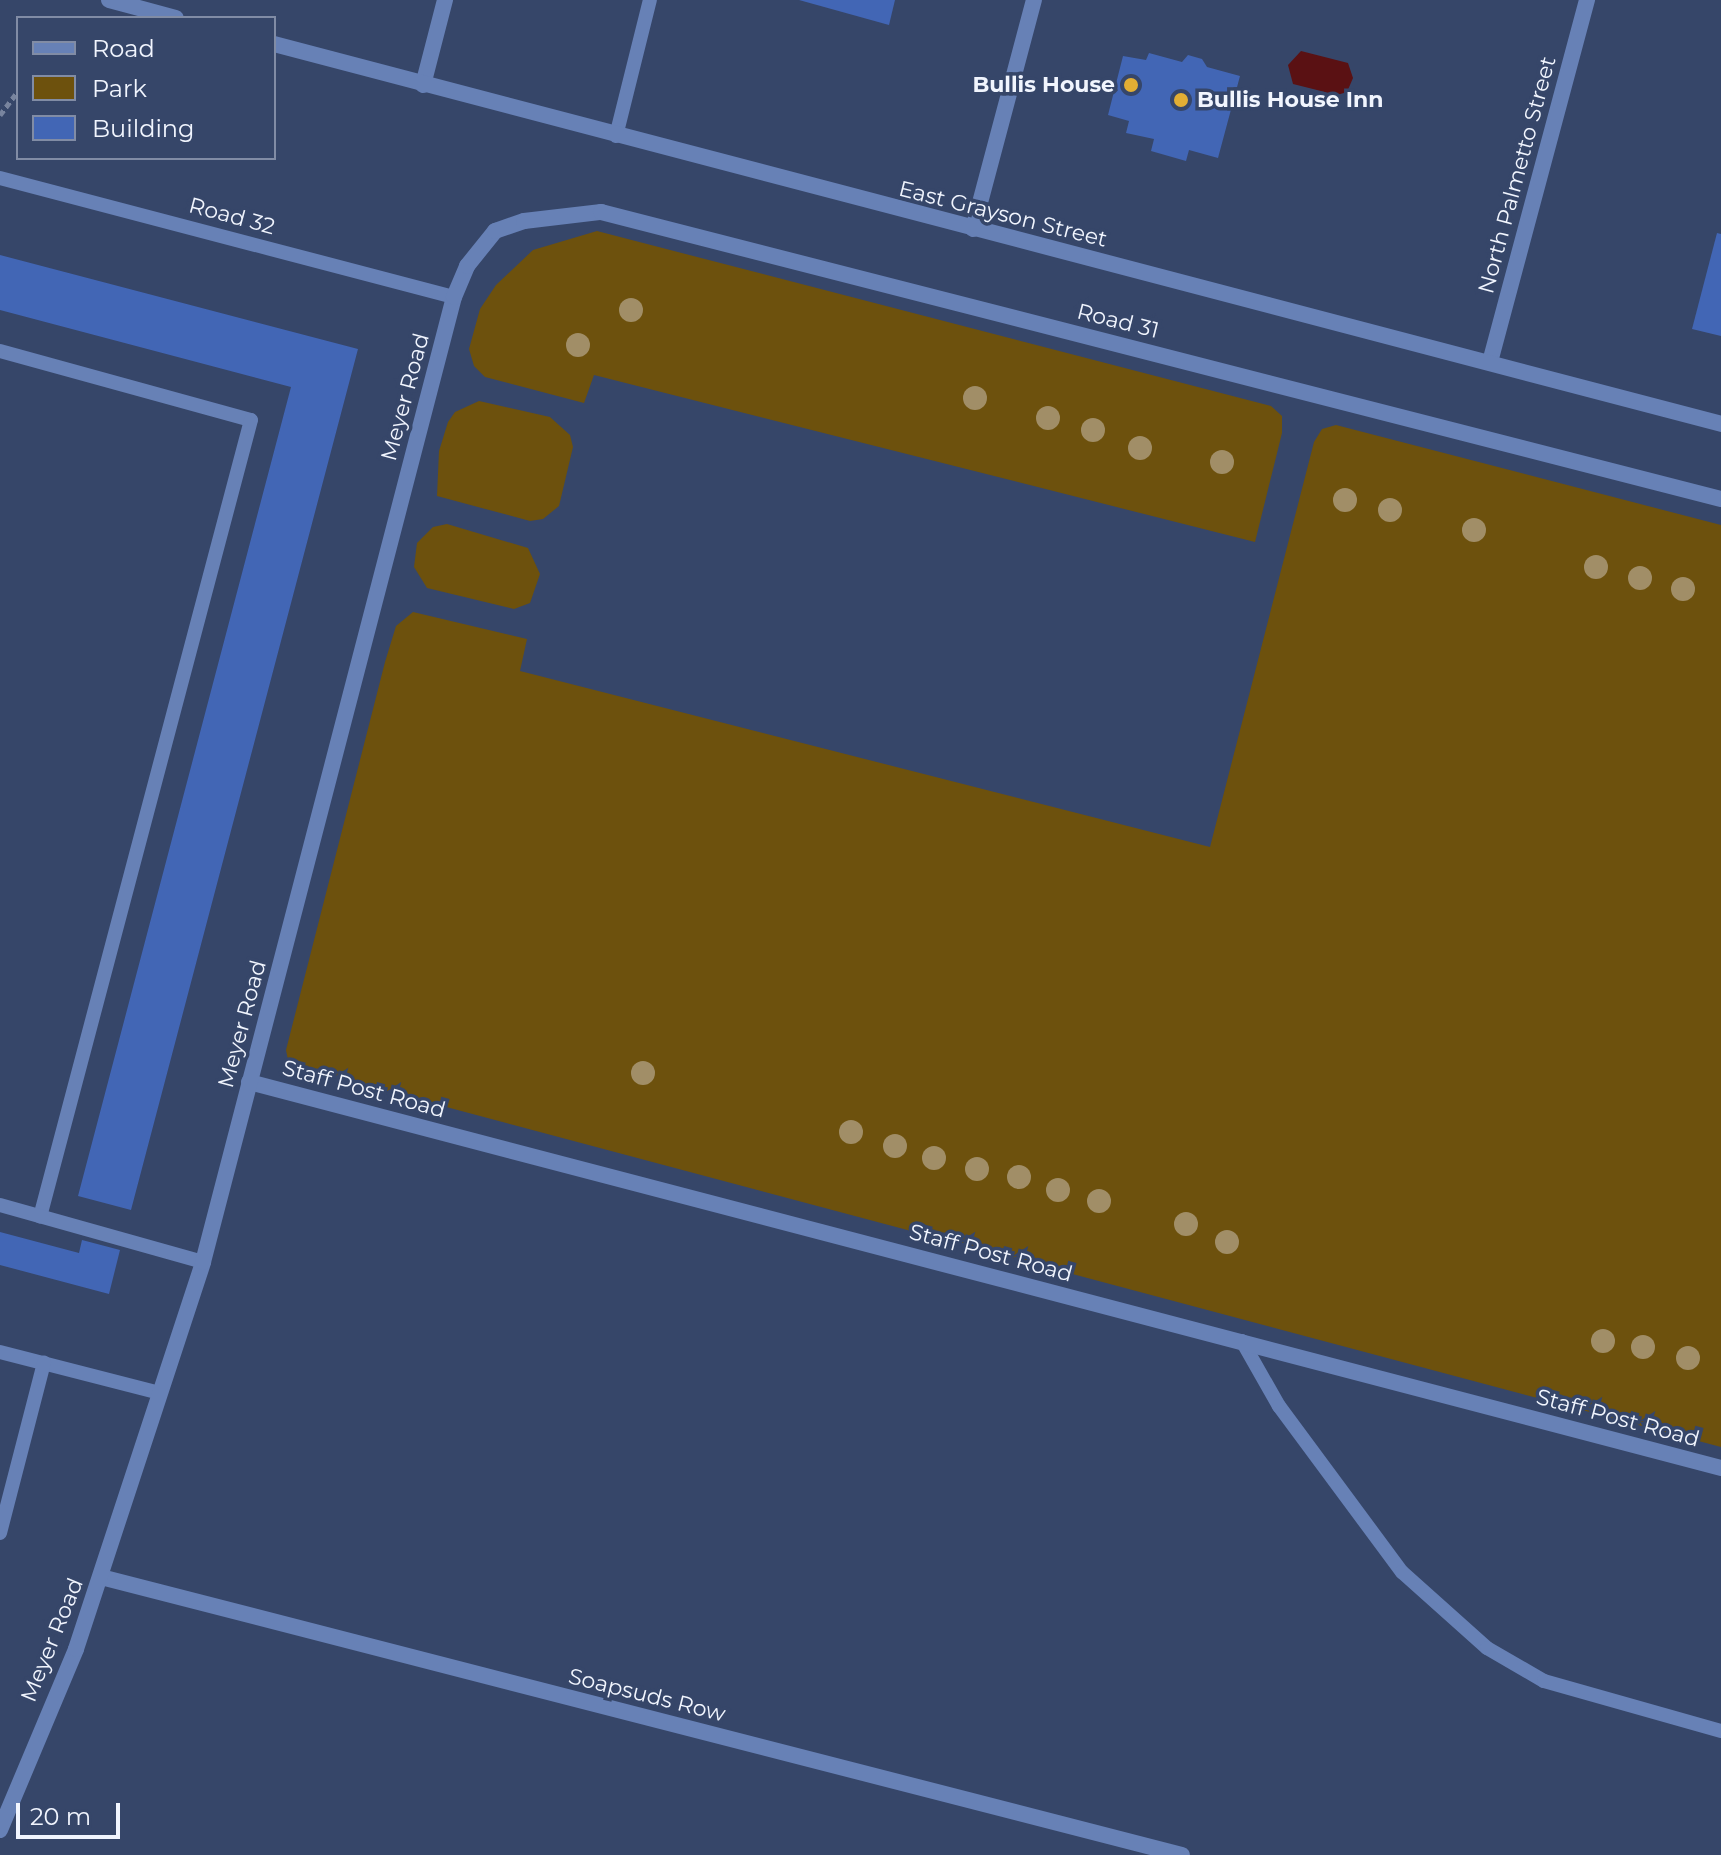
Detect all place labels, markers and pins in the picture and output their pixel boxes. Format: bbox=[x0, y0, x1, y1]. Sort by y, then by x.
place label: Bullis House bbox=[972, 72, 1115, 98]
marker: Bullis House bbox=[1122, 76, 1140, 94]
place label: Bullis House Inn bbox=[1197, 87, 1383, 113]
marker: Bullis House Inn bbox=[1172, 91, 1190, 109]

